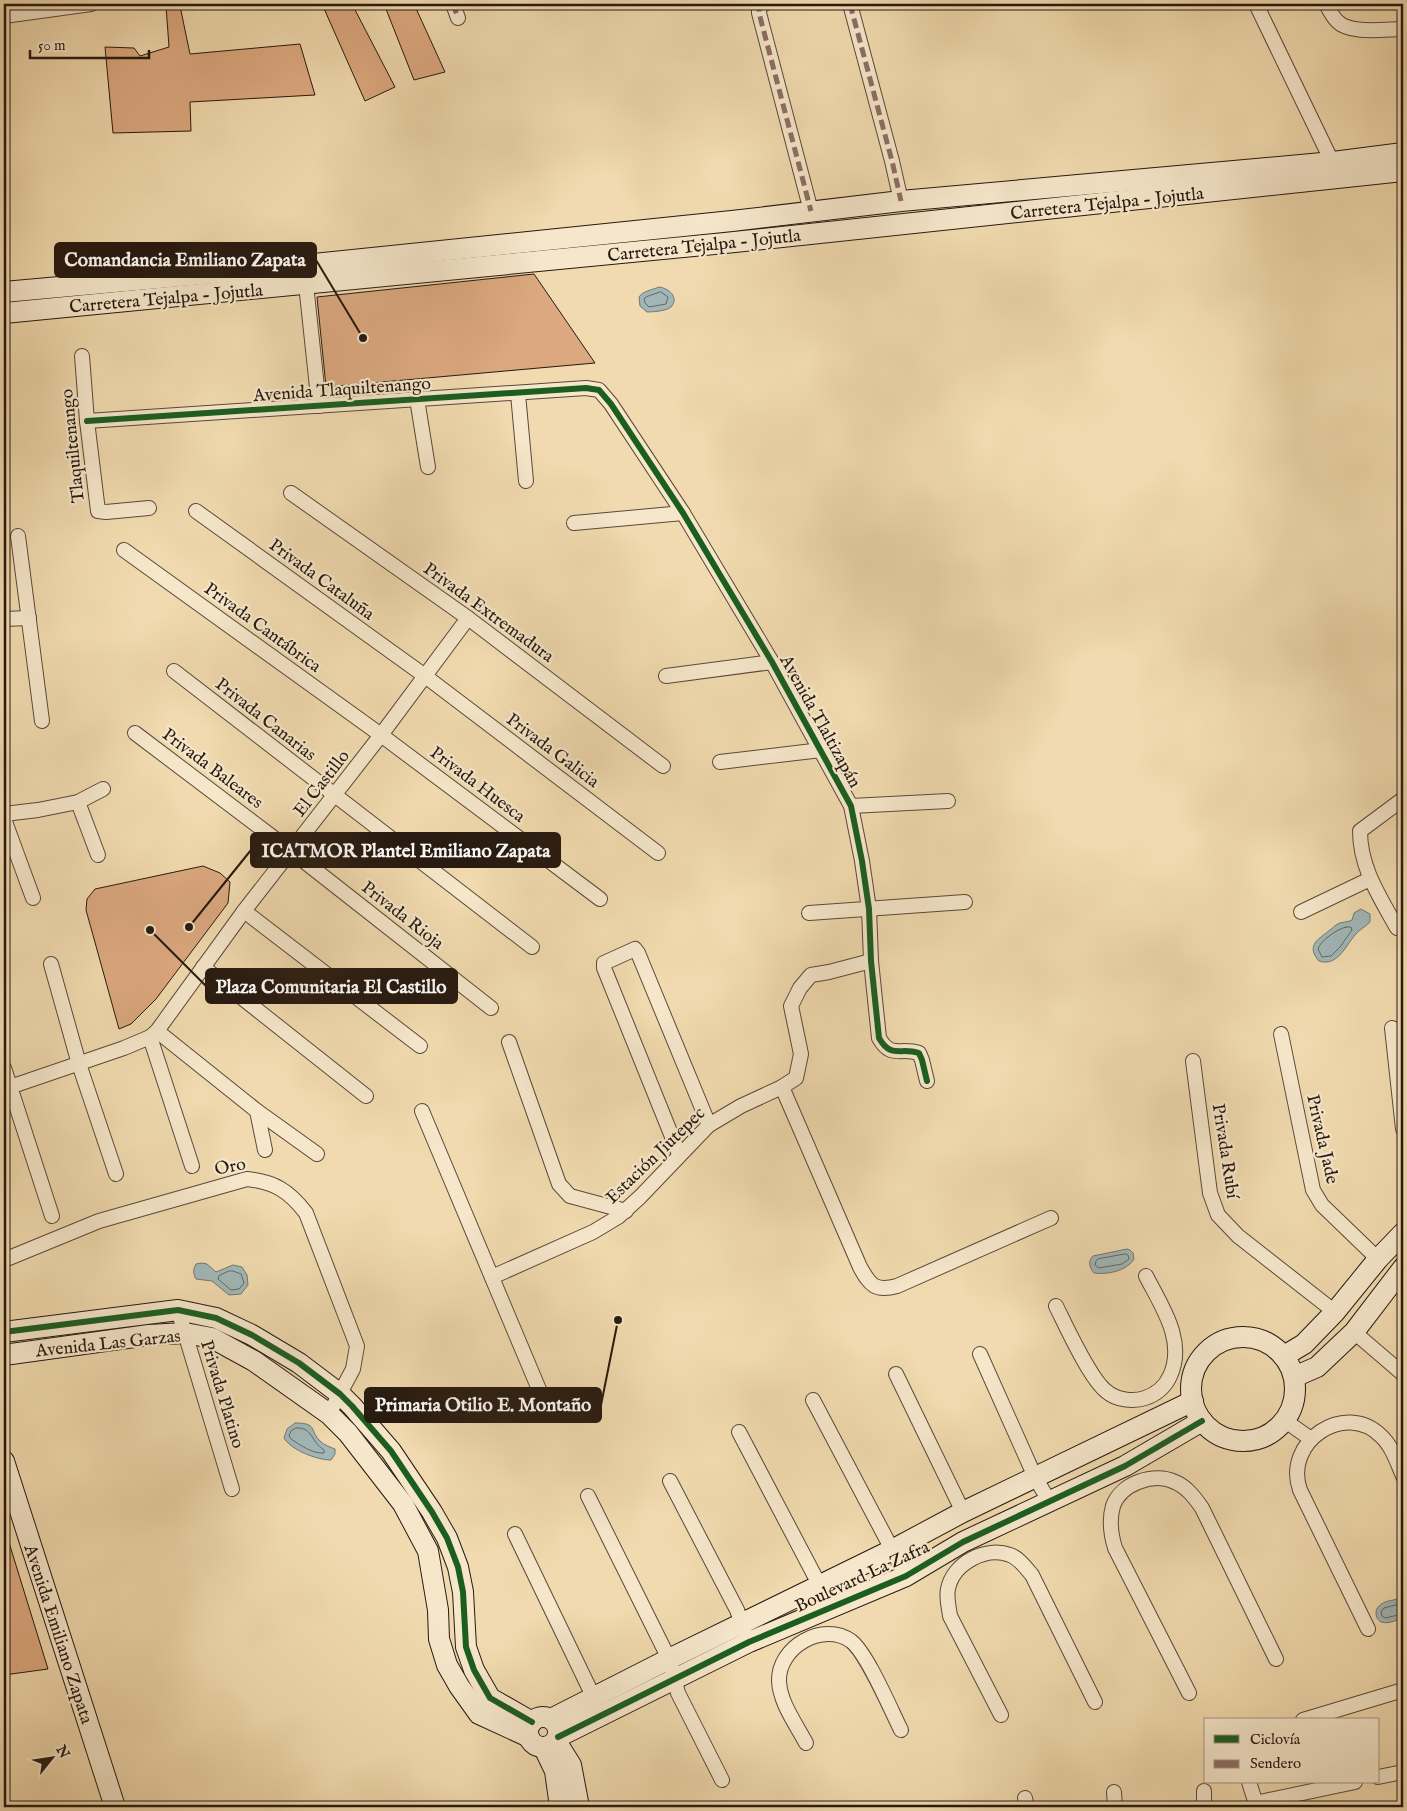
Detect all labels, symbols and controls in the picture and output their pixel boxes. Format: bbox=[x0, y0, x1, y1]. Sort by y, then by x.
scale bar bbox=[30, 28, 149, 60]
text: 50 m bbox=[38, 36, 66, 55]
street label: Carretera Tejalpa - Jojutla bbox=[1009, 183, 1205, 226]
street label: Carretera Tejalpa - Jojutla bbox=[606, 225, 802, 268]
callout: Comandancia Emiliano Zapata bbox=[55, 243, 316, 277]
text: Comandancia Emiliano Zapata bbox=[64, 249, 307, 273]
street label: Carretera Tejalpa - Jojutla bbox=[68, 280, 264, 319]
street label: Avenida Tlaquiltenango bbox=[251, 373, 432, 408]
street label: Tlaquiltenango bbox=[56, 387, 91, 504]
street label: Privada Cataluña bbox=[264, 534, 379, 626]
street label: Privada Extremadura bbox=[418, 558, 558, 668]
street label: Privada Cantábrica bbox=[199, 578, 325, 679]
street label: Avenida Tlaltizapán bbox=[773, 650, 866, 793]
street label: Privada Canarias bbox=[210, 673, 320, 767]
street label: Privada Galicia bbox=[501, 709, 603, 794]
street label: Privada Baleares bbox=[157, 724, 267, 815]
street label: Privada Huesca bbox=[425, 742, 529, 829]
street label: El Castillo bbox=[289, 746, 356, 822]
callout: ICATMOR Plantel Emiliano Zapata bbox=[251, 833, 560, 867]
text: ICATMOR Plantel Emiliano Zapata bbox=[261, 840, 551, 864]
street label: Privada Rioja bbox=[356, 877, 448, 956]
callout: Plaza Comunitaria El Castillo bbox=[206, 969, 457, 1003]
text: Plaza Comunitaria El Castillo bbox=[215, 976, 447, 1000]
street label: Privada Jade bbox=[1300, 1092, 1343, 1186]
street label: Privada Rubí bbox=[1206, 1102, 1244, 1202]
street label: Estación Jiutepec bbox=[601, 1103, 711, 1209]
street label: Oro bbox=[213, 1153, 248, 1182]
street label: Avenida Las Garzas bbox=[34, 1325, 182, 1364]
street label: Privada Platino bbox=[194, 1337, 249, 1452]
callout: Primaria Otilio E. Montaño bbox=[365, 1388, 601, 1422]
text: Primaria Otilio E. Montaño bbox=[375, 1394, 591, 1418]
street label: Boulevard La Zafra bbox=[792, 1536, 934, 1619]
street label: Avenida Emiliano Zapata bbox=[17, 1541, 98, 1727]
legend bbox=[1204, 1718, 1380, 1784]
text: Ciclovía bbox=[1250, 1730, 1301, 1749]
north arrow bbox=[28, 1734, 78, 1784]
text: N bbox=[51, 1741, 73, 1762]
text: Sendero bbox=[1250, 1754, 1301, 1773]

